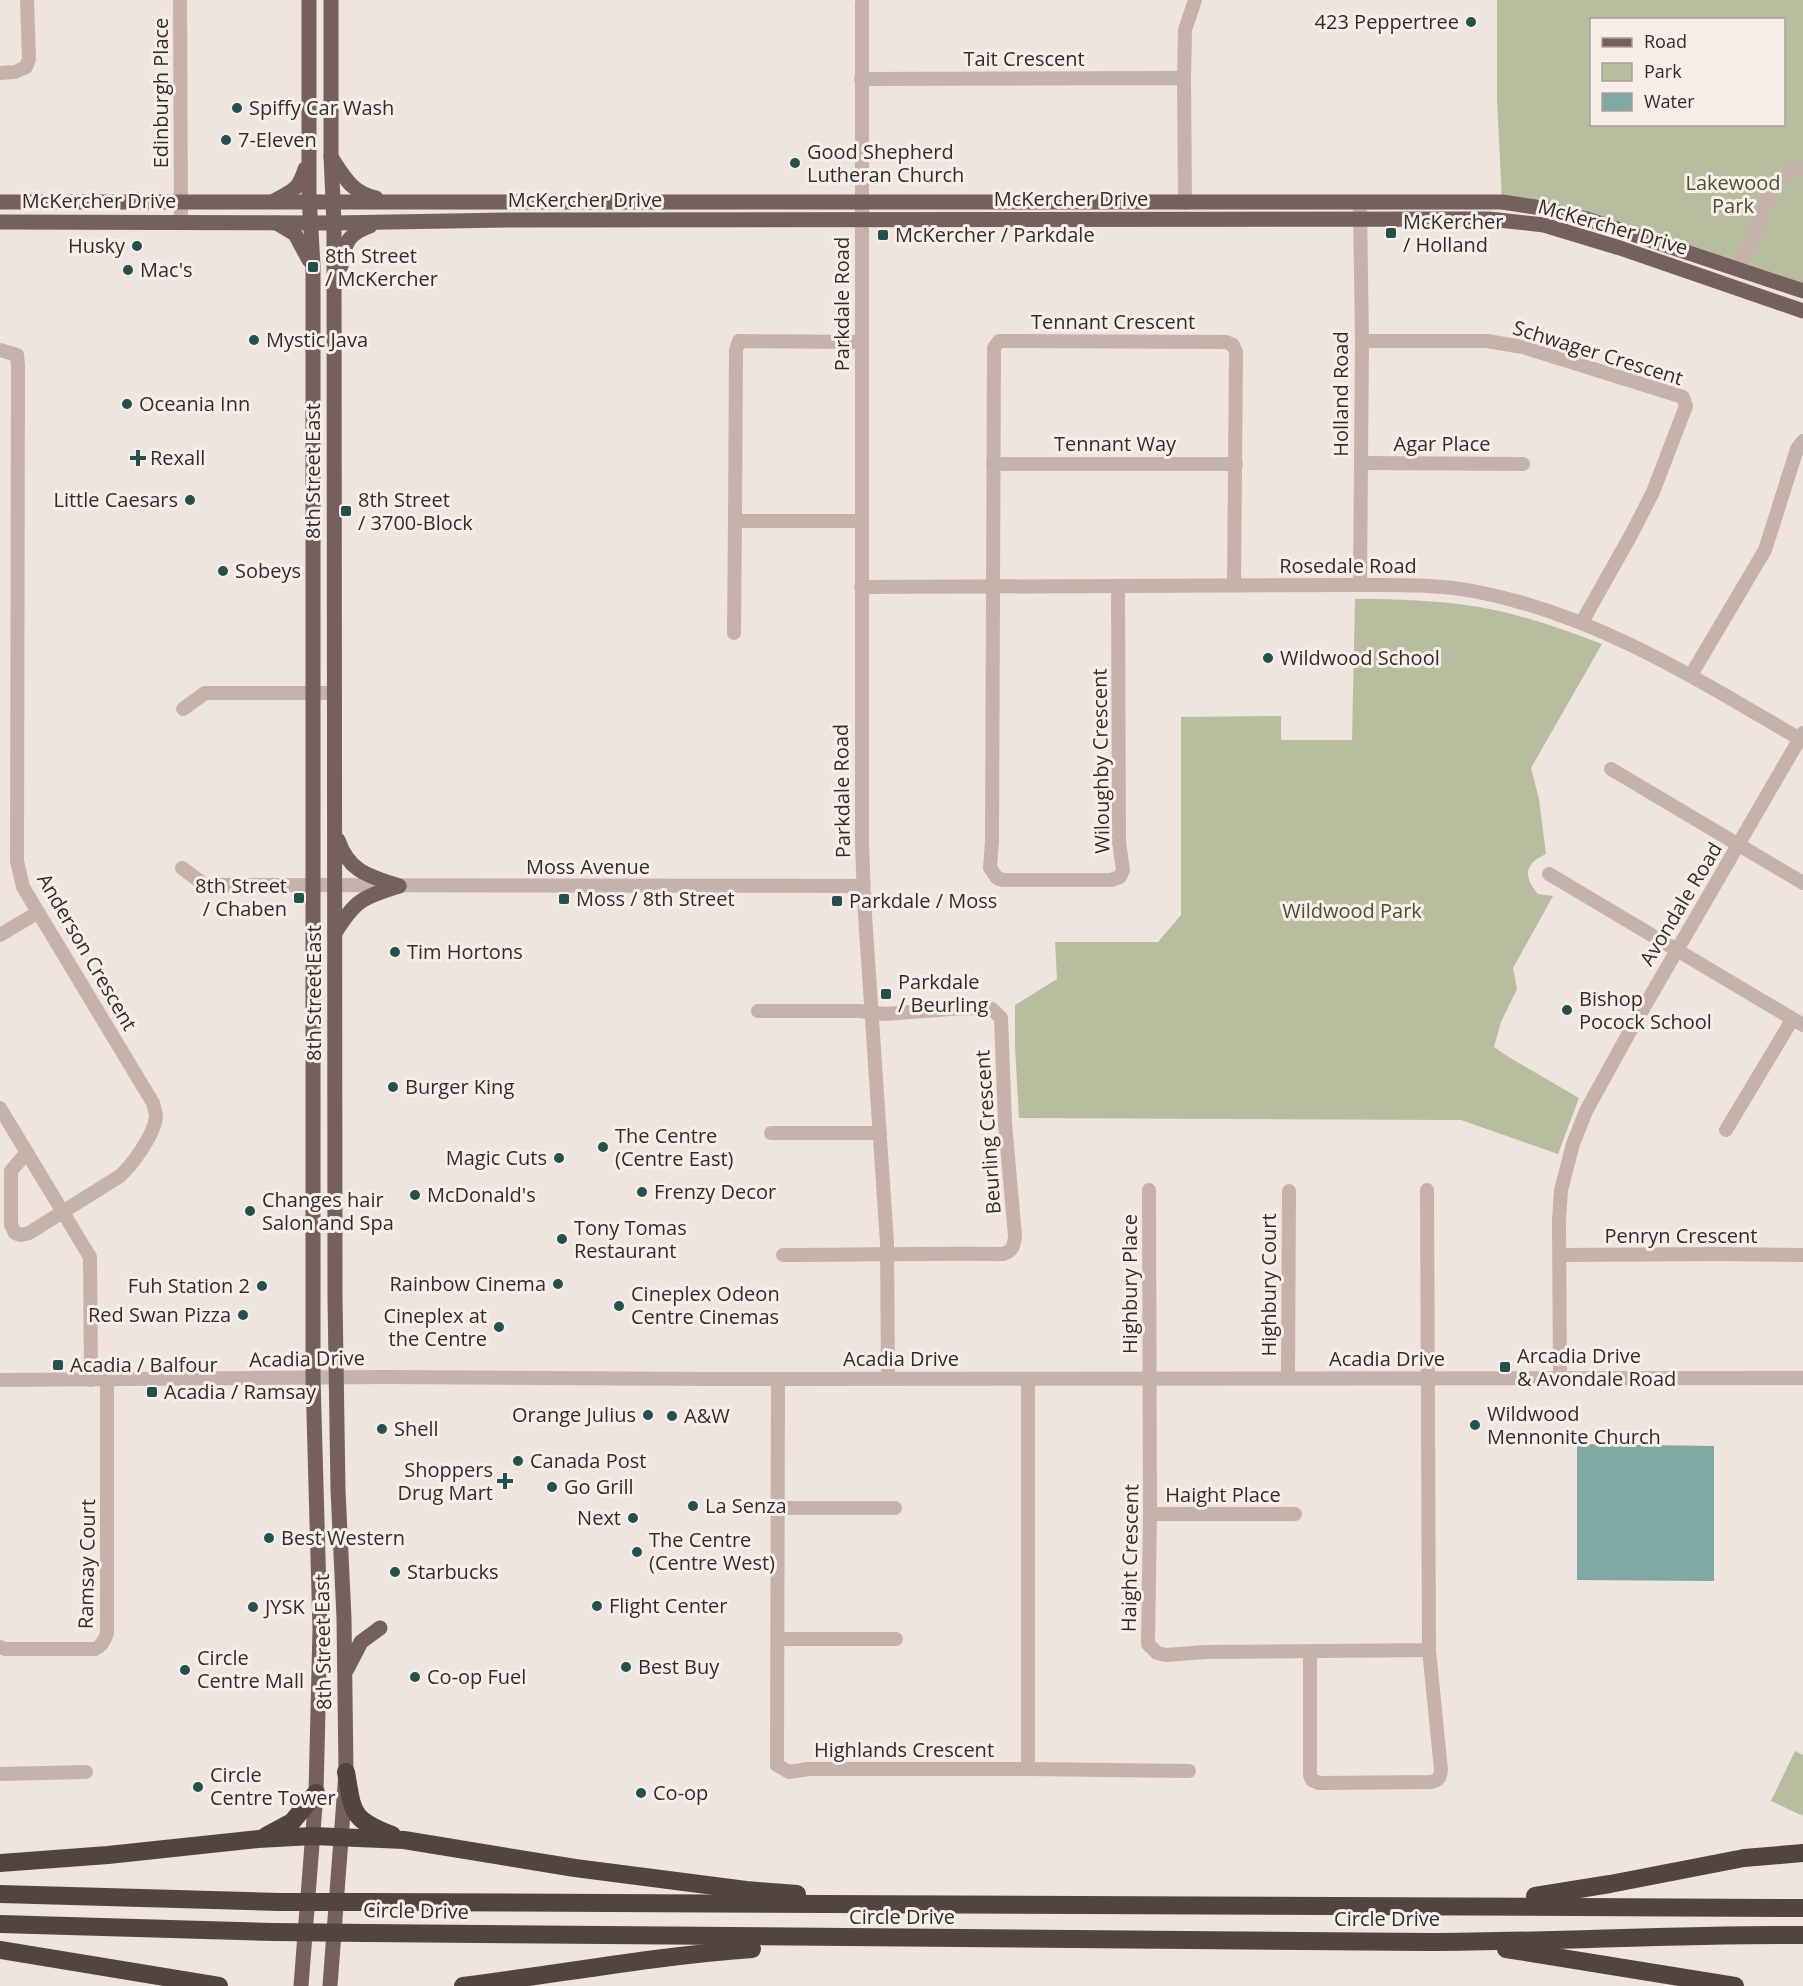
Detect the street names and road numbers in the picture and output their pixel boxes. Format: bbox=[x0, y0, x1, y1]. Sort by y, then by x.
street label: Edinburgh Place bbox=[147, 18, 174, 168]
street label: Tait Crescent bbox=[963, 45, 1085, 72]
street label: McKercher Drive bbox=[994, 185, 1148, 212]
street label: McKercher Drive bbox=[508, 186, 662, 213]
street label: McKercher Drive bbox=[22, 187, 176, 214]
street label: McKercher Drive bbox=[1535, 192, 1691, 261]
street label: Parkdale Road bbox=[828, 237, 855, 371]
street label: Tennant Crescent bbox=[1031, 308, 1195, 335]
street label: Schwager Crescent bbox=[1510, 314, 1687, 391]
street label: Holland Road bbox=[1327, 331, 1354, 457]
street label: 8th Street East bbox=[299, 403, 326, 539]
street label: Tennant Way bbox=[1054, 430, 1177, 457]
street label: Agar Place bbox=[1394, 430, 1491, 457]
street label: Rosedale Road bbox=[1279, 552, 1417, 579]
street label: Wiloughby Crescent bbox=[1085, 668, 1116, 854]
street label: Parkdale Road bbox=[827, 724, 856, 858]
street label: Avondale Road bbox=[1633, 837, 1728, 970]
street label: Moss Avenue bbox=[526, 853, 650, 880]
street label: Anderson Crescent bbox=[31, 868, 143, 1035]
street label: 8th Street East bbox=[300, 925, 327, 1061]
street label: Beurling Crescent bbox=[968, 1049, 1007, 1215]
street label: Highbury Court bbox=[1255, 1213, 1282, 1357]
street label: Highbury Place bbox=[1116, 1214, 1143, 1354]
street label: Penryn Crescent bbox=[1605, 1222, 1757, 1249]
street label: Acadia Drive bbox=[249, 1344, 365, 1373]
street label: Acadia Drive bbox=[843, 1345, 959, 1372]
street label: Acadia Drive bbox=[1329, 1345, 1445, 1372]
street label: Haight Place bbox=[1165, 1481, 1281, 1508]
street label: Haight Crescent bbox=[1115, 1484, 1144, 1632]
street label: Ramsay Court bbox=[72, 1499, 101, 1629]
street label: 8th Street East bbox=[308, 1574, 337, 1710]
street label: Highlands Crescent bbox=[814, 1736, 994, 1763]
street label: Circle Drive bbox=[363, 1896, 469, 1925]
street label: Circle Drive bbox=[849, 1903, 955, 1930]
street label: Circle Drive bbox=[1334, 1905, 1440, 1932]

